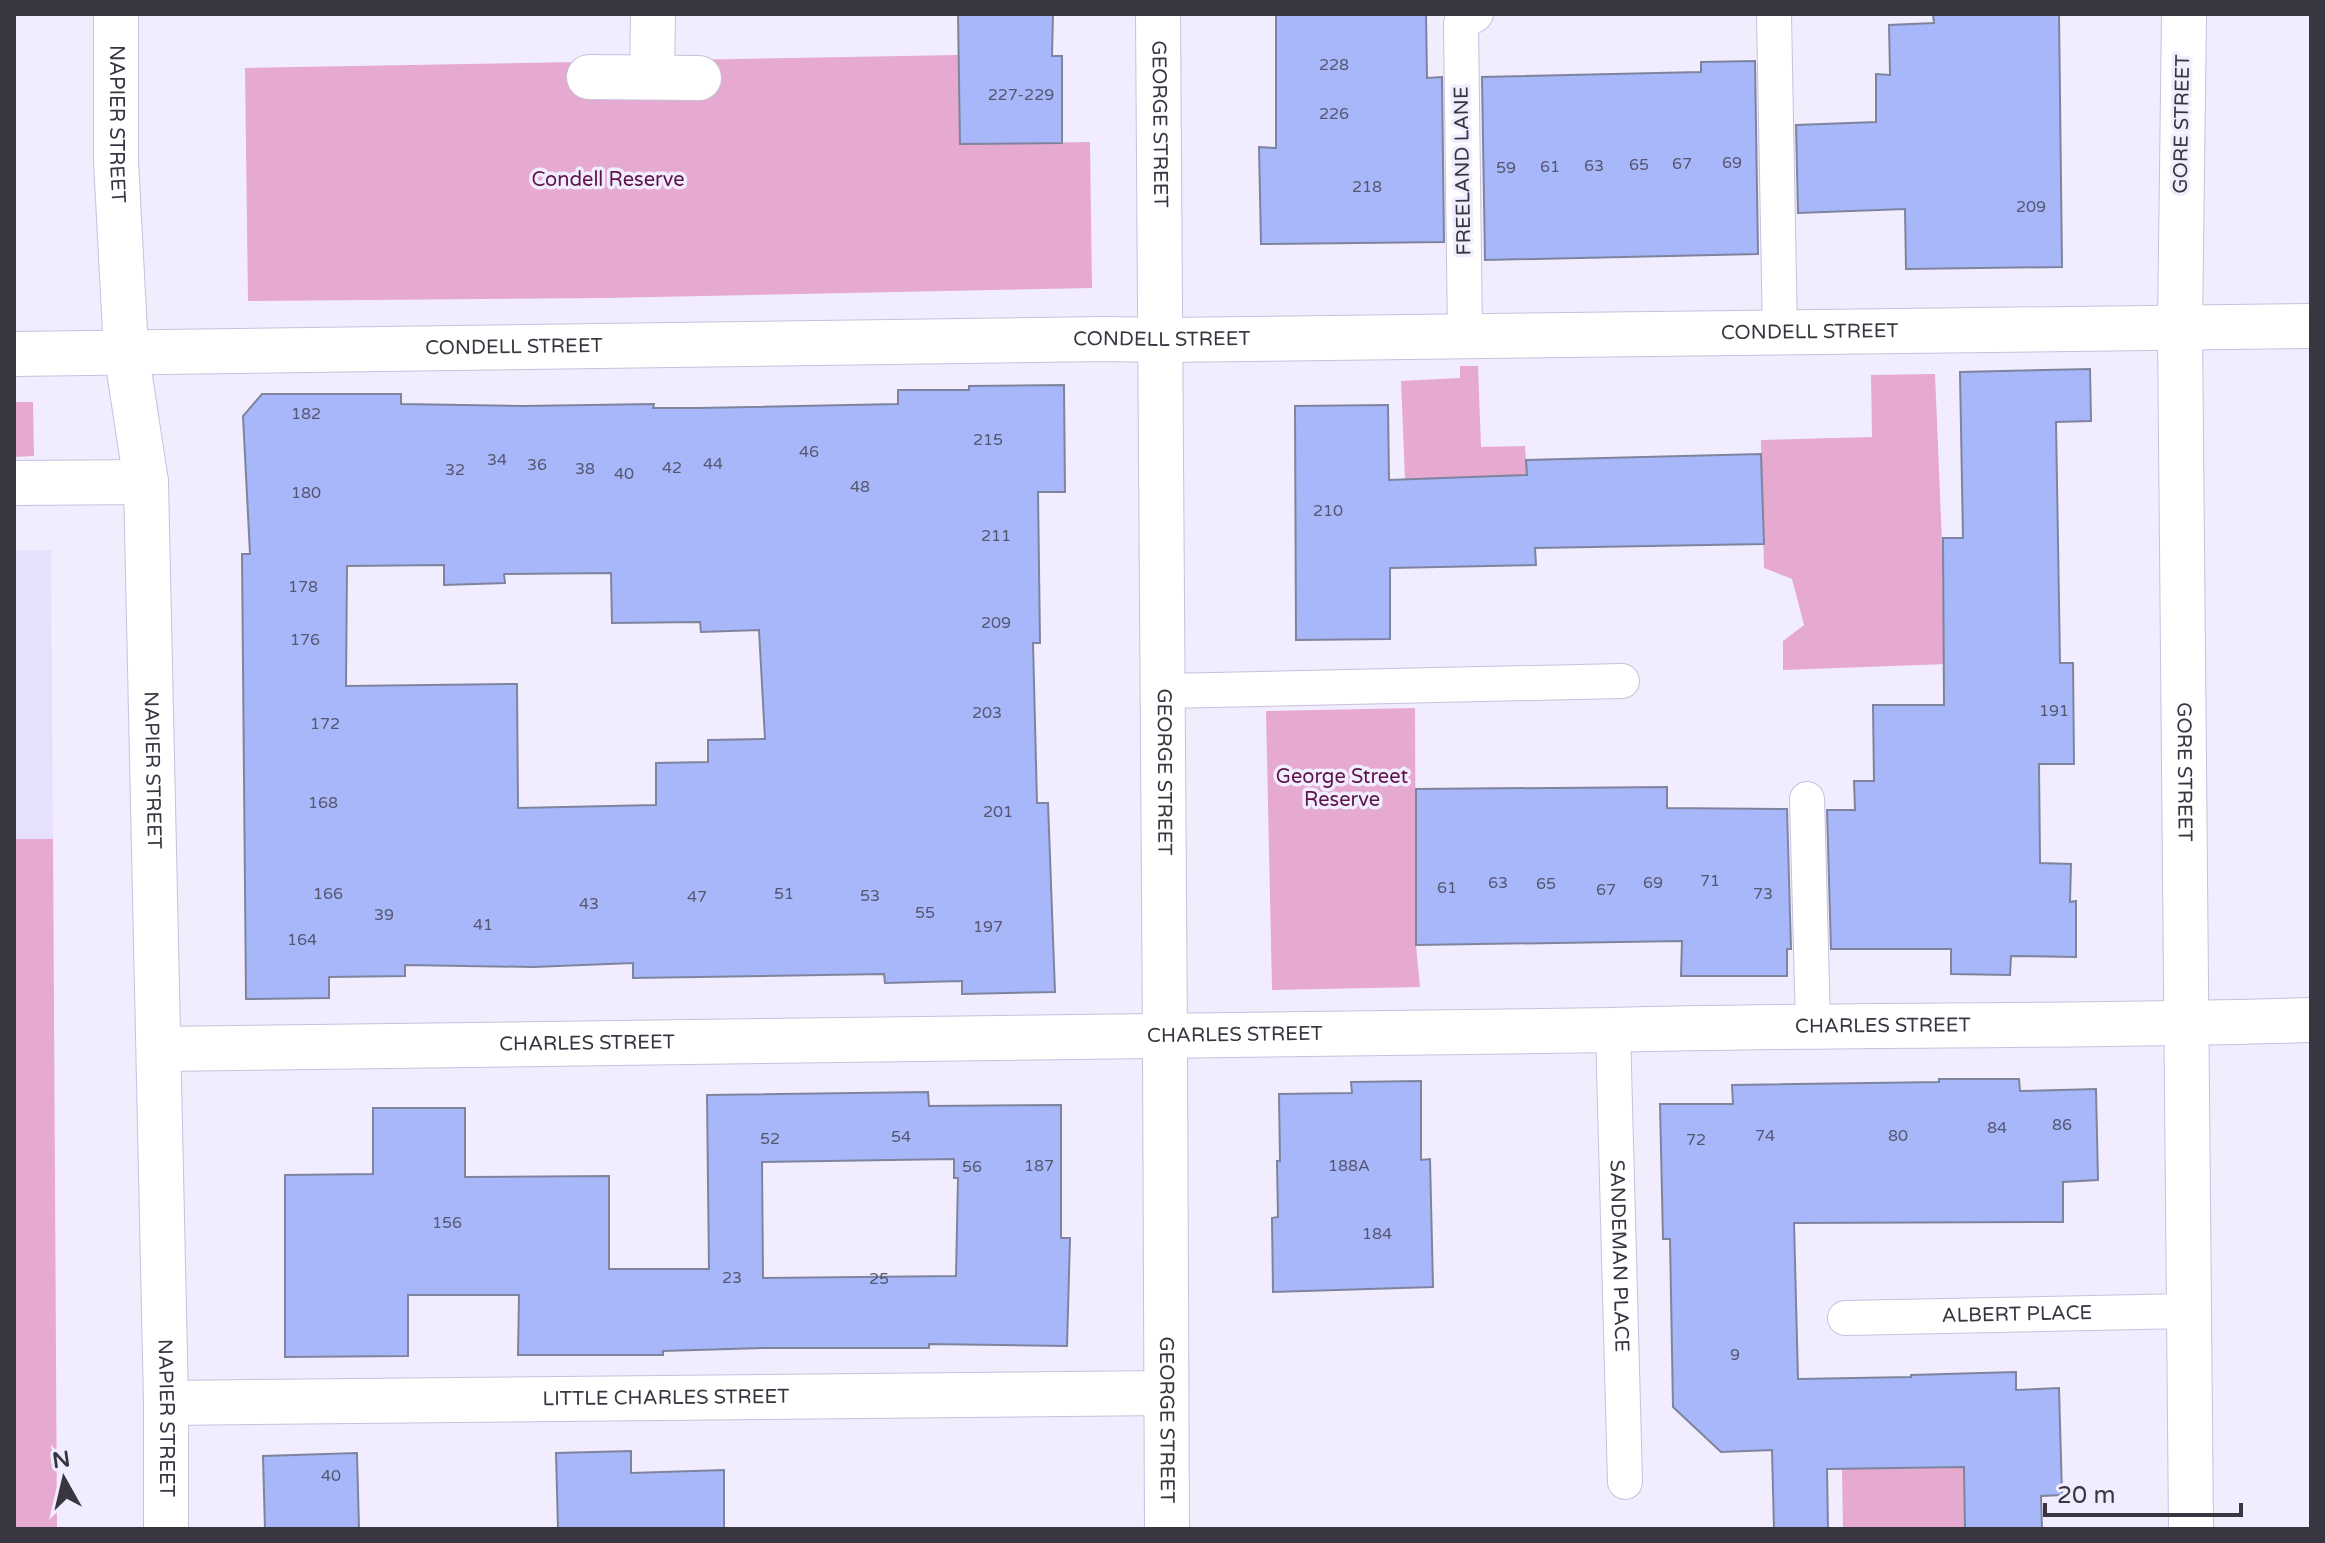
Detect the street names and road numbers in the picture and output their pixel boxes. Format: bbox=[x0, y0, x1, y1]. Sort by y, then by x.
street label: GEORGE STREET bbox=[1146, 40, 1172, 208]
street label: NAPIER STREET bbox=[104, 45, 130, 204]
street label: GORE STREET bbox=[2169, 54, 2195, 194]
street label: FREELAND LANE bbox=[1450, 86, 1476, 256]
street label: CONDELL STREET bbox=[1721, 319, 1899, 345]
street label: CONDELL STREET bbox=[1073, 327, 1251, 352]
street label: CONDELL STREET bbox=[425, 334, 603, 360]
street label: GEORGE STREET bbox=[1152, 688, 1176, 856]
street label: NAPIER STREET bbox=[139, 691, 166, 849]
street label: GORE STREET bbox=[2171, 702, 2197, 842]
street label: CHARLES STREET bbox=[1795, 1013, 1971, 1039]
street label: CHARLES STREET bbox=[1147, 1022, 1323, 1048]
street label: CHARLES STREET bbox=[499, 1030, 675, 1057]
street label: SANDEMAN PLACE bbox=[1604, 1159, 1634, 1352]
street label: ALBERT PLACE bbox=[1941, 1301, 2093, 1328]
street label: GEORGE STREET bbox=[1154, 1336, 1179, 1504]
street label: NAPIER STREET bbox=[153, 1339, 178, 1497]
street label: LITTLE CHARLES STREET bbox=[542, 1385, 790, 1411]

